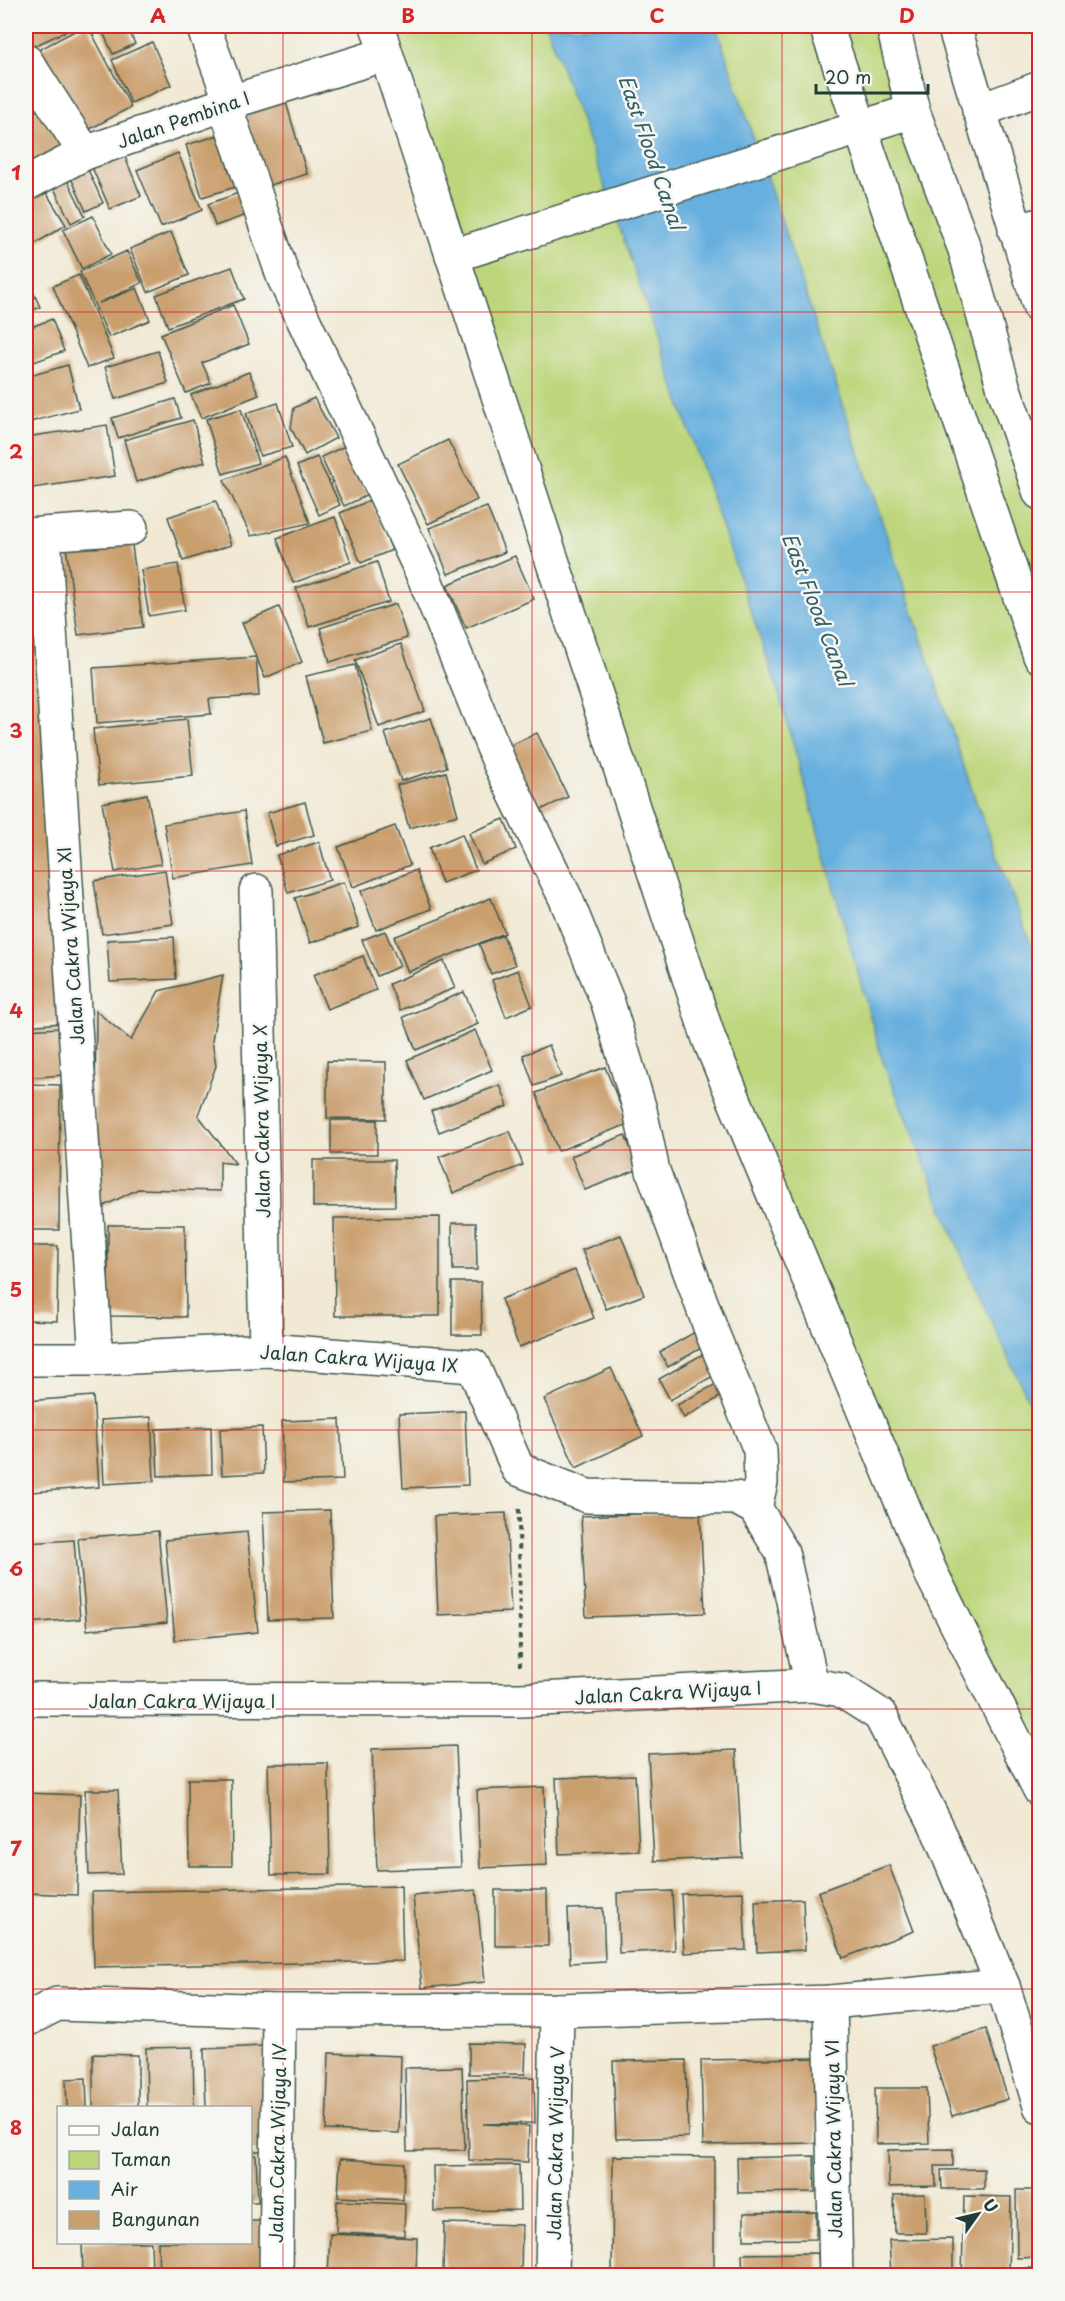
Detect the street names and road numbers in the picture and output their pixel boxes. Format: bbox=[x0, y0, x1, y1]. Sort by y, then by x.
street label: Jalan Pembina I bbox=[113, 84, 253, 154]
street label: Jalan Cakra Wijaya XI bbox=[50, 846, 90, 1046]
street label: Jalan Cakra Wijaya X bbox=[246, 1024, 276, 1218]
street label: Jalan Cakra Wijaya IX bbox=[259, 1338, 459, 1378]
street label: Jalan Cakra Wijaya I bbox=[574, 1674, 762, 1710]
street label: Jalan Cakra Wijaya I bbox=[89, 1687, 275, 1714]
street label: Jalan Cakra Wijaya VI bbox=[818, 2039, 848, 2239]
street label: Jalan Cakra Wijaya IV bbox=[262, 2043, 292, 2243]
street label: Jalan Cakra Wijaya V bbox=[540, 2046, 570, 2240]

